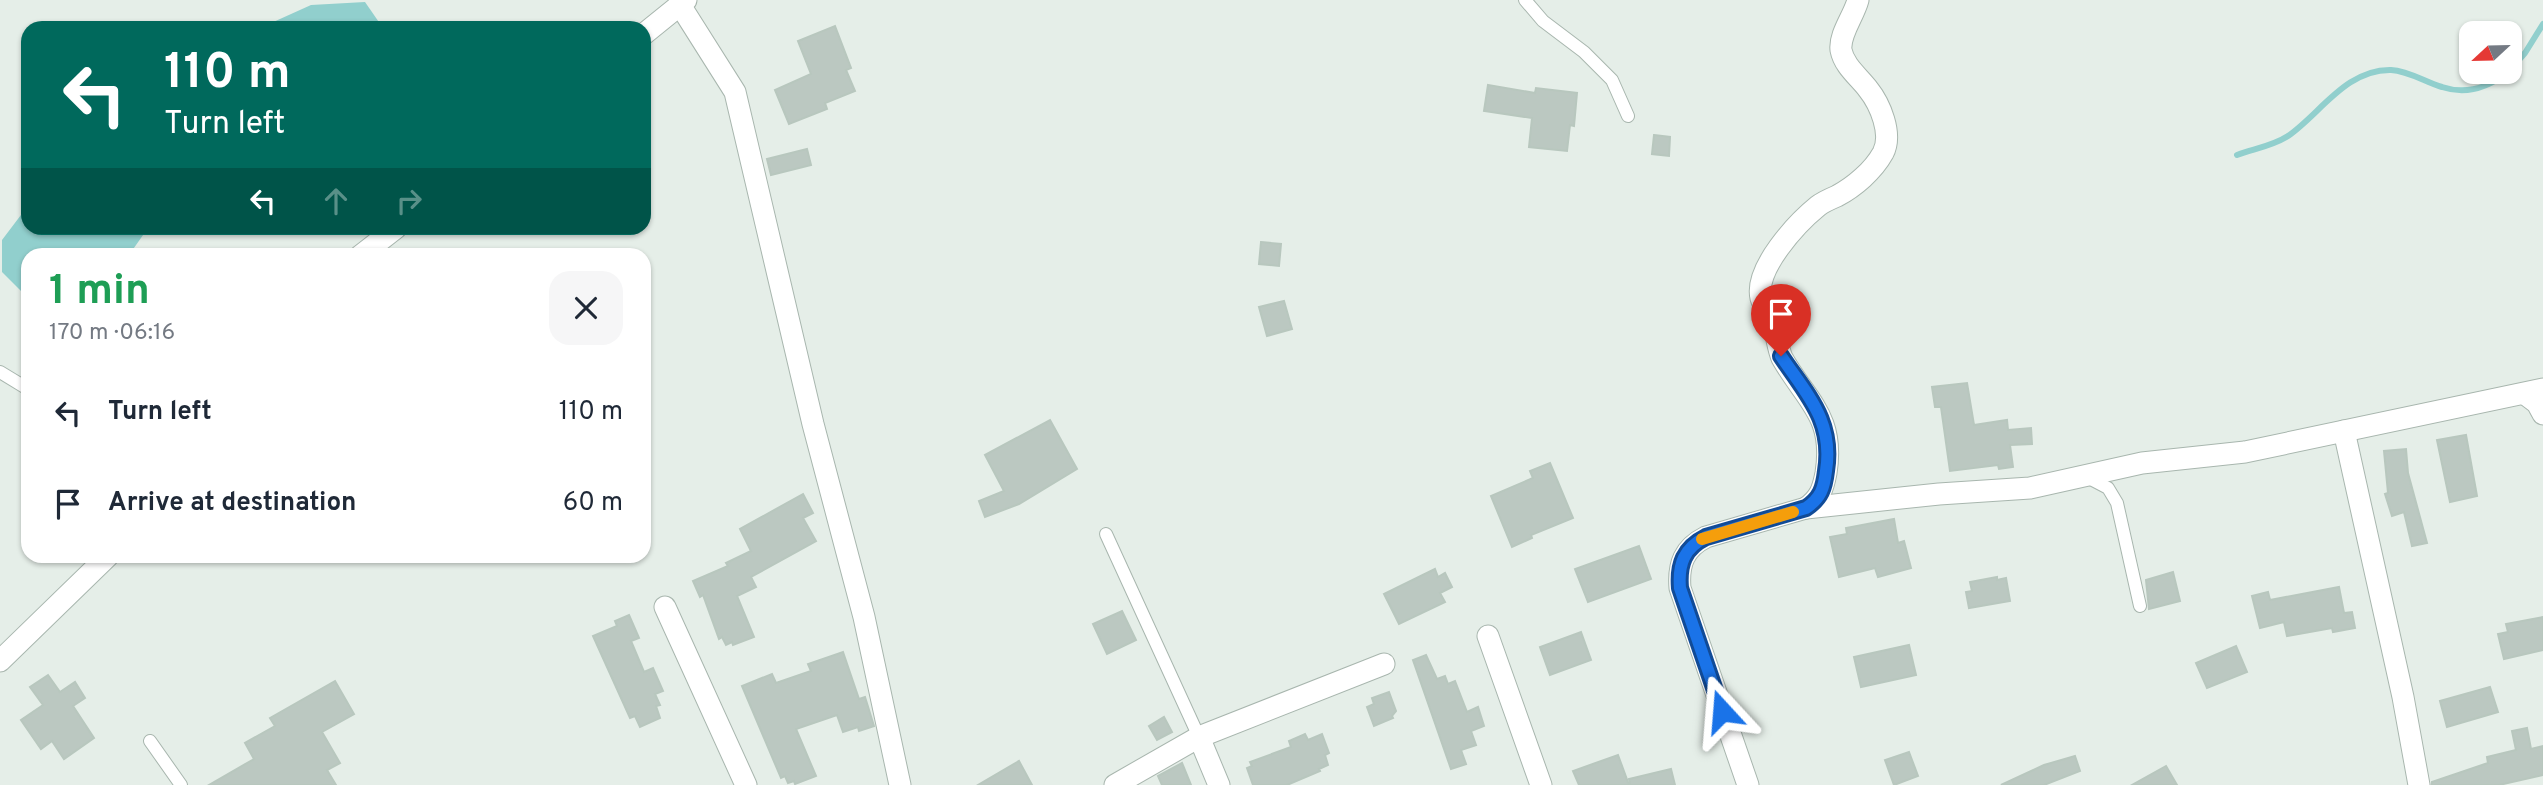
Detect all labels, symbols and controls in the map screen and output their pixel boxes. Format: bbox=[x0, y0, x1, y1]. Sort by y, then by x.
north arrow bbox=[2459, 21, 2522, 84]
map controls bbox=[2459, 21, 2522, 84]
text: 110 m bbox=[164, 44, 291, 106]
icon: left bbox=[49, 49, 140, 140]
text: Turn left bbox=[164, 105, 285, 145]
icon: left bbox=[244, 182, 282, 220]
icon: ahead bbox=[317, 182, 355, 220]
icon: right bbox=[390, 182, 428, 220]
text: 1 min bbox=[49, 266, 150, 319]
button: close bbox=[549, 271, 623, 345]
pin bbox=[1751, 284, 1811, 356]
icon: arrive bbox=[1762, 295, 1800, 333]
text: 170 m · 06:16 bbox=[49, 319, 175, 348]
icon: left bbox=[49, 394, 87, 432]
text: Turn left bbox=[108, 396, 212, 429]
text: 110 m bbox=[559, 396, 623, 429]
icon: arrive bbox=[49, 485, 87, 523]
text: Arrive at destination bbox=[108, 487, 356, 520]
text: 60 m bbox=[563, 487, 623, 520]
position arrow bbox=[1685, 674, 1759, 748]

